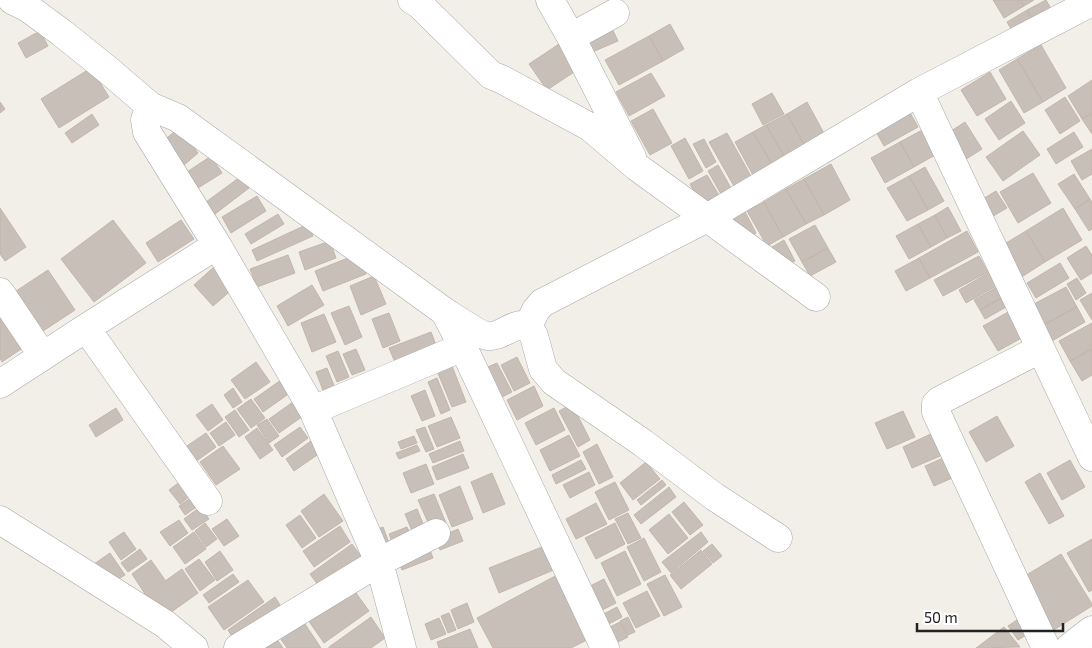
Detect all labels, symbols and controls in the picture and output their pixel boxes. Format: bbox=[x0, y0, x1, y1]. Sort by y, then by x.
scale bar bbox=[917, 600, 1063, 632]
text: 50 m bbox=[924, 608, 958, 626]

